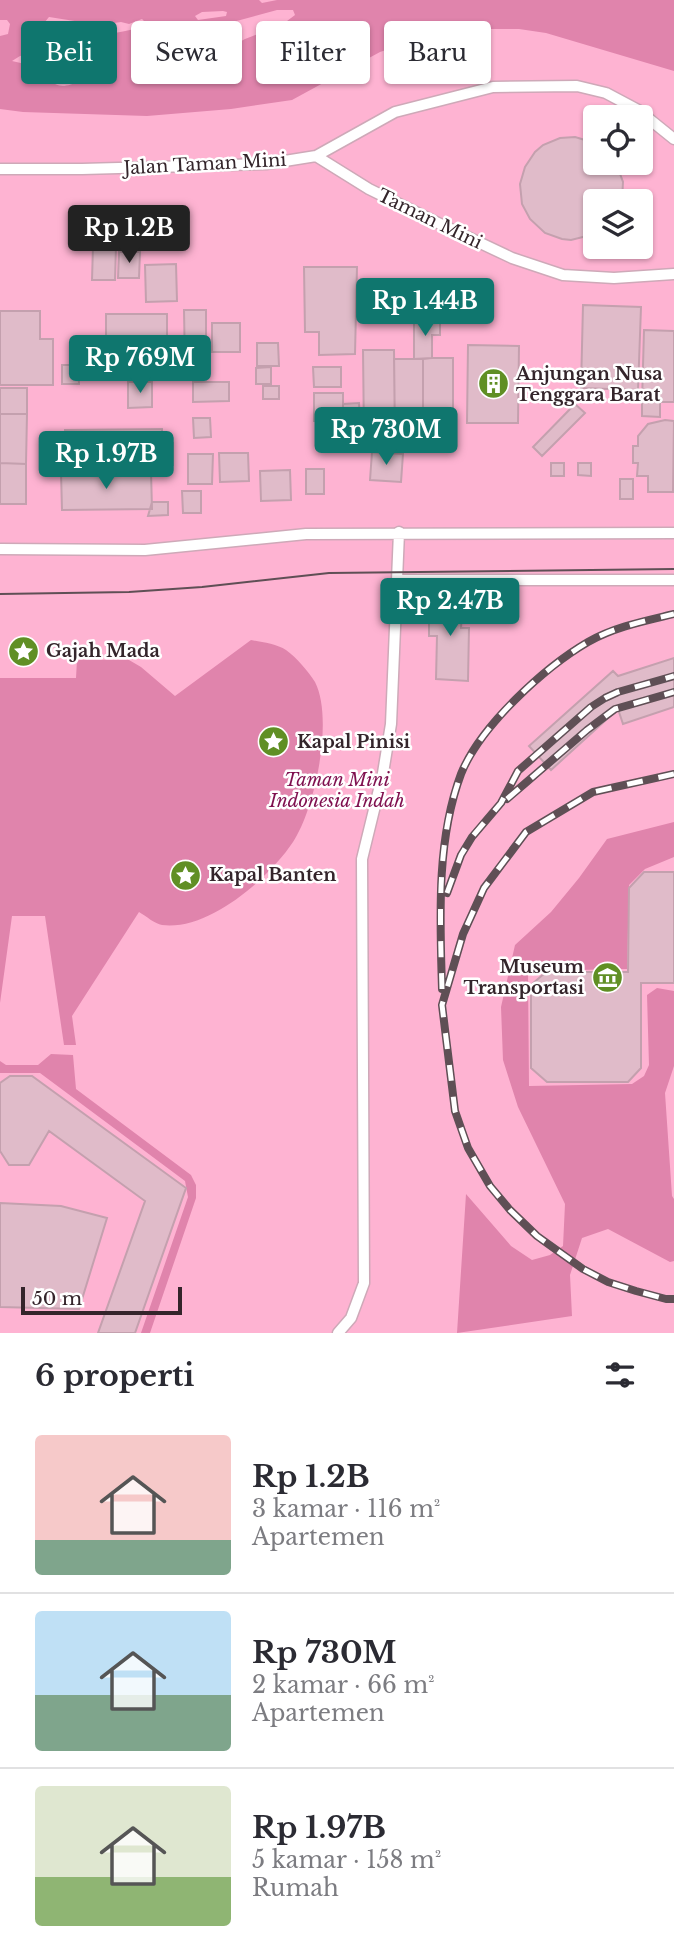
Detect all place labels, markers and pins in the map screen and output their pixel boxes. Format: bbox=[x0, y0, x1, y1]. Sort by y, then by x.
pin: Rp 1.2B bbox=[64, 205, 194, 265]
pin: Rp 1.44B bbox=[353, 278, 497, 338]
pin: Rp 769M bbox=[75, 336, 205, 395]
place label: Anjungan Nusa Tenggara Barat bbox=[515, 363, 663, 406]
building icon: Anjungan Nusa Tenggara Barat bbox=[476, 367, 510, 401]
pin: Rp 730M bbox=[321, 407, 451, 467]
pin: Rp 1.97B bbox=[34, 432, 178, 491]
pin: Rp 2.47B bbox=[378, 578, 522, 638]
place icon: Gajah Mada bbox=[6, 634, 40, 668]
place label: Gajah Mada bbox=[46, 640, 160, 662]
place icon: Kapal Pinisi bbox=[257, 725, 291, 759]
place label: Kapal Pinisi bbox=[297, 731, 411, 753]
place icon: Kapal Banten bbox=[169, 858, 203, 892]
place label: Kapal Banten bbox=[209, 864, 336, 886]
place label: Museum Transportasi bbox=[463, 956, 584, 999]
museum icon: Museum Transportasi bbox=[590, 960, 624, 994]

